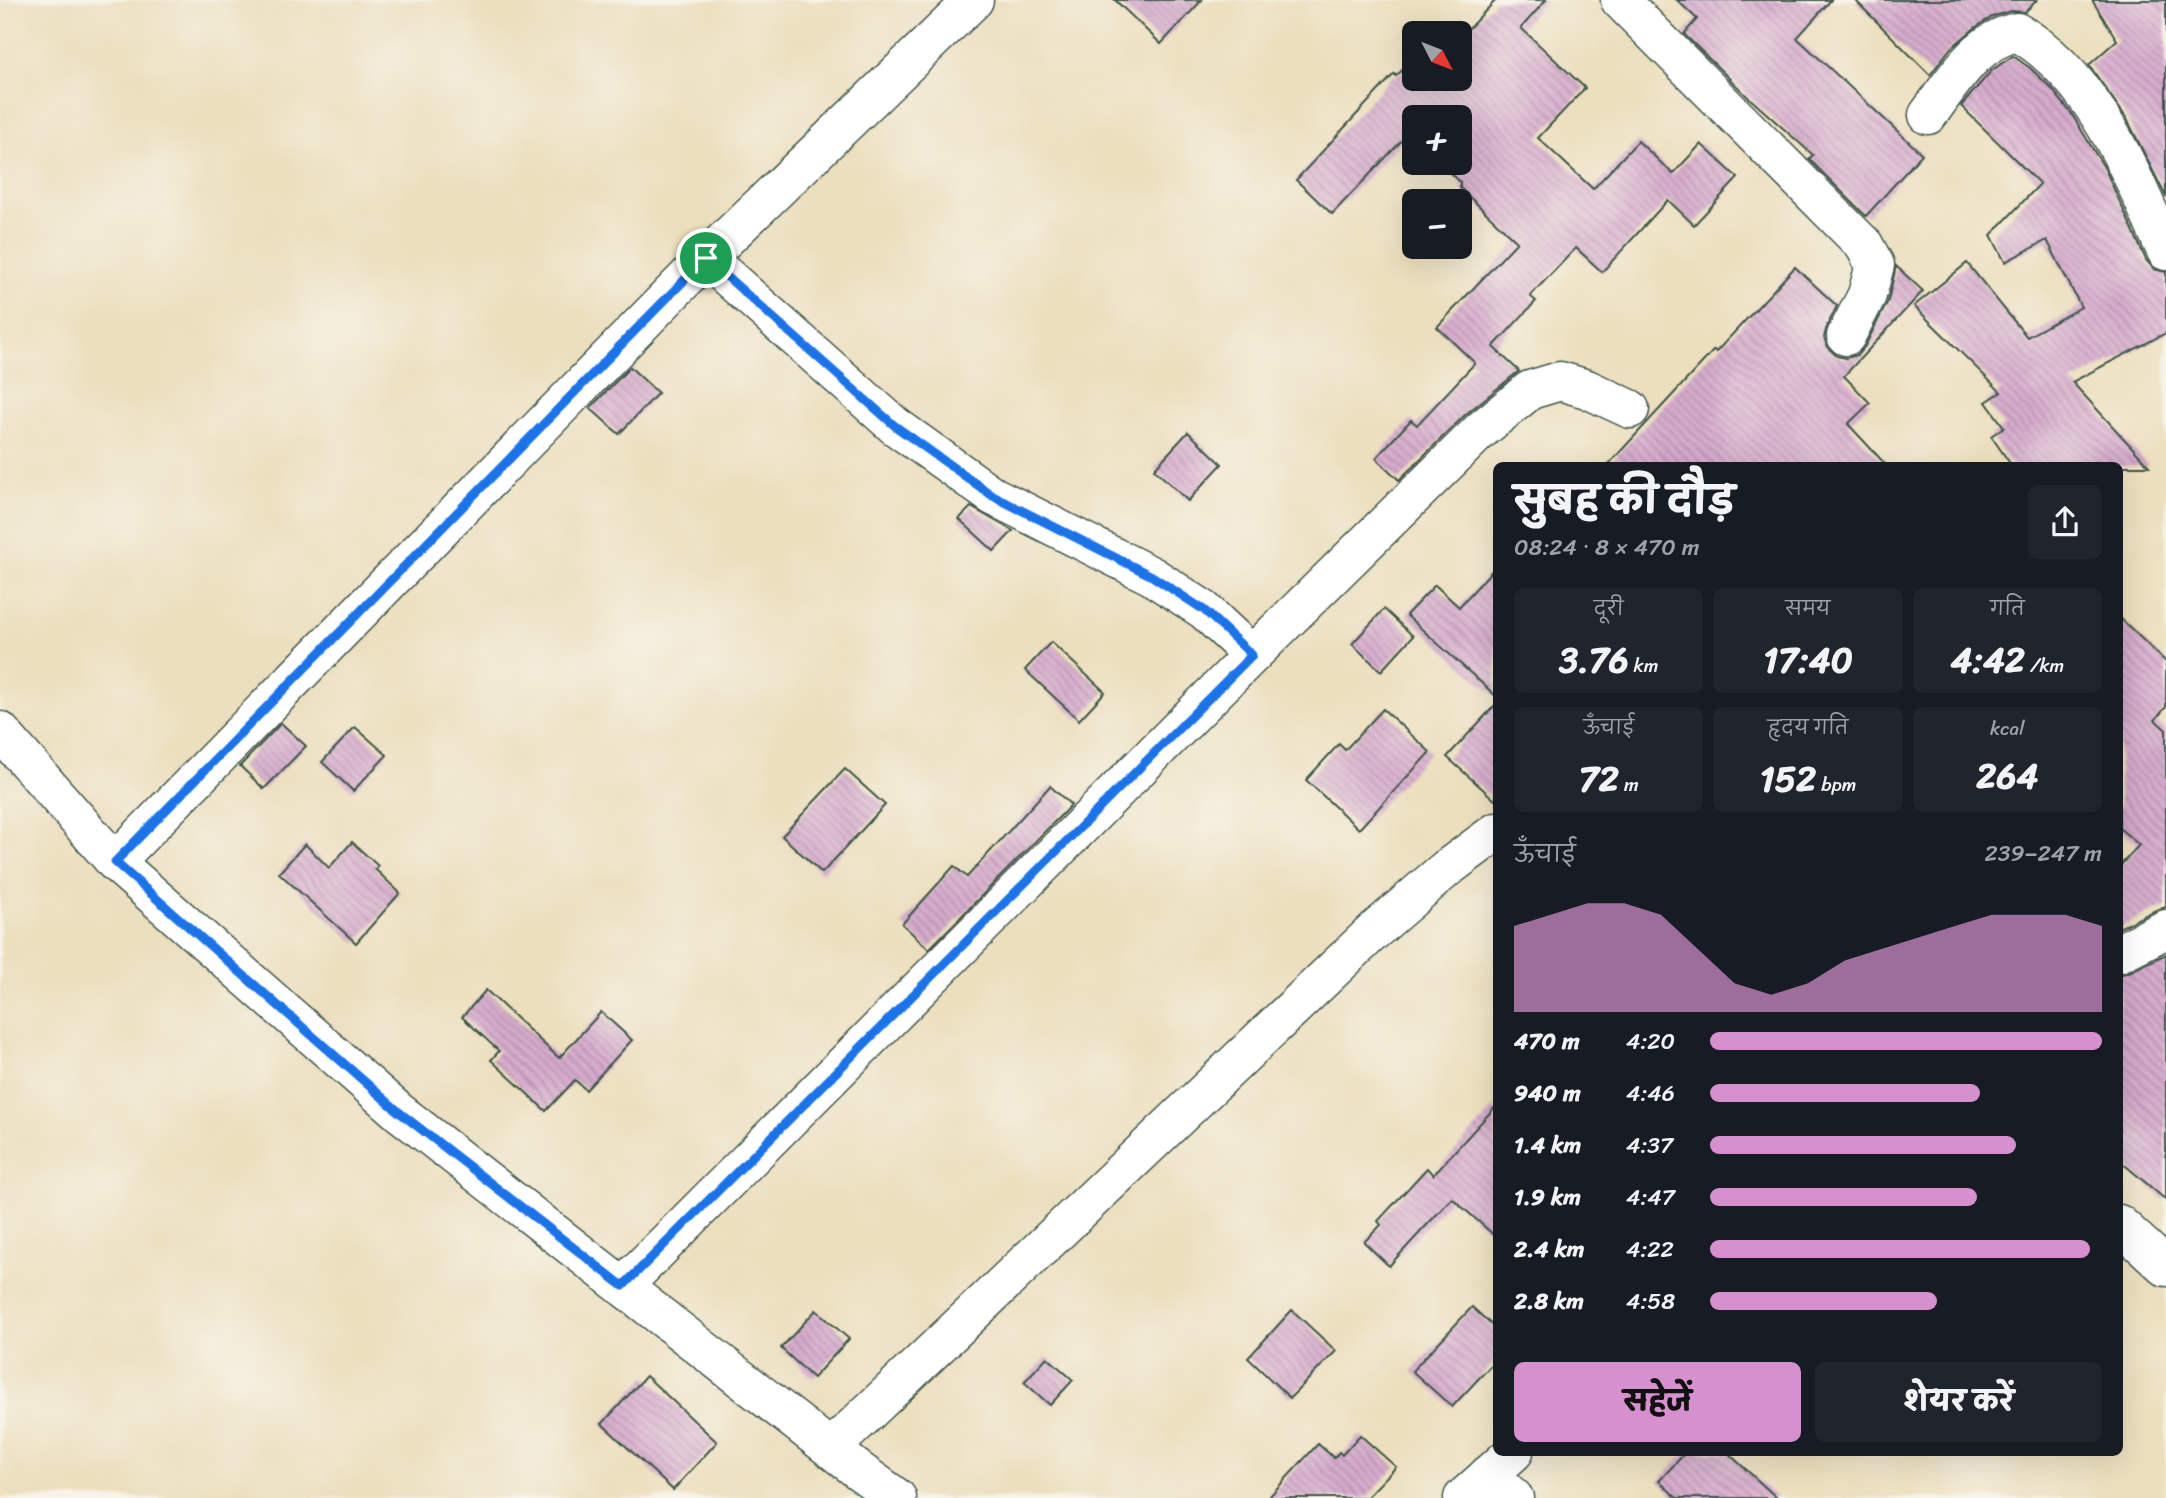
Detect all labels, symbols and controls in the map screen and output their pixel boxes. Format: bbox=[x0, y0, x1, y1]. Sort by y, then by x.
north arrow bbox=[1402, 21, 1472, 91]
map controls bbox=[1402, 21, 1472, 259]
button: + bbox=[1402, 105, 1472, 175]
button: − bbox=[1402, 189, 1472, 259]
pin bbox=[676, 228, 736, 288]
icon: arrive bbox=[687, 239, 725, 277]
text: सुबह की दौड़ bbox=[1514, 467, 1735, 534]
button: share bbox=[2028, 485, 2102, 559]
text: 08:24 · 8 × 470 m bbox=[1514, 527, 1699, 568]
text: दूरी bbox=[1594, 592, 1624, 625]
text: समय bbox=[1785, 592, 1831, 625]
text: गति bbox=[1990, 592, 2025, 625]
text: 3.76 bbox=[1559, 629, 1629, 691]
text: 17:40 bbox=[1763, 629, 1853, 691]
text: 4:42 bbox=[1951, 629, 2025, 691]
text: km bbox=[1629, 649, 1658, 682]
text: /km bbox=[2025, 649, 2064, 682]
text: ऊँचाई bbox=[1583, 711, 1634, 744]
text: हृदय गति bbox=[1768, 711, 1848, 744]
text: kcal bbox=[1990, 712, 2025, 745]
text: 264 bbox=[1976, 745, 2038, 807]
text: 72 bbox=[1579, 748, 1619, 810]
text: 152 bbox=[1760, 748, 1816, 810]
text: m bbox=[1619, 768, 1639, 801]
text: bpm bbox=[1816, 768, 1856, 801]
text: 239–247 m bbox=[1985, 833, 2102, 874]
text: ऊँचाई bbox=[1514, 834, 1576, 875]
text: 470 m bbox=[1514, 1021, 1580, 1062]
text: 4:20 bbox=[1626, 1021, 1675, 1062]
text: 940 m bbox=[1514, 1073, 1581, 1114]
text: 4:46 bbox=[1626, 1073, 1675, 1114]
text: 1.4 km bbox=[1514, 1125, 1581, 1166]
text: 4:37 bbox=[1626, 1125, 1673, 1166]
text: 1.9 km bbox=[1514, 1177, 1581, 1218]
text: 4:47 bbox=[1626, 1177, 1675, 1218]
text: 2.4 km bbox=[1514, 1229, 1584, 1270]
text: 4:22 bbox=[1626, 1229, 1674, 1270]
text: 2.8 km bbox=[1514, 1281, 1584, 1322]
text: 4:58 bbox=[1626, 1281, 1675, 1322]
button: सहेजें bbox=[1514, 1362, 1801, 1442]
button: शेयर करें bbox=[1815, 1362, 2102, 1442]

